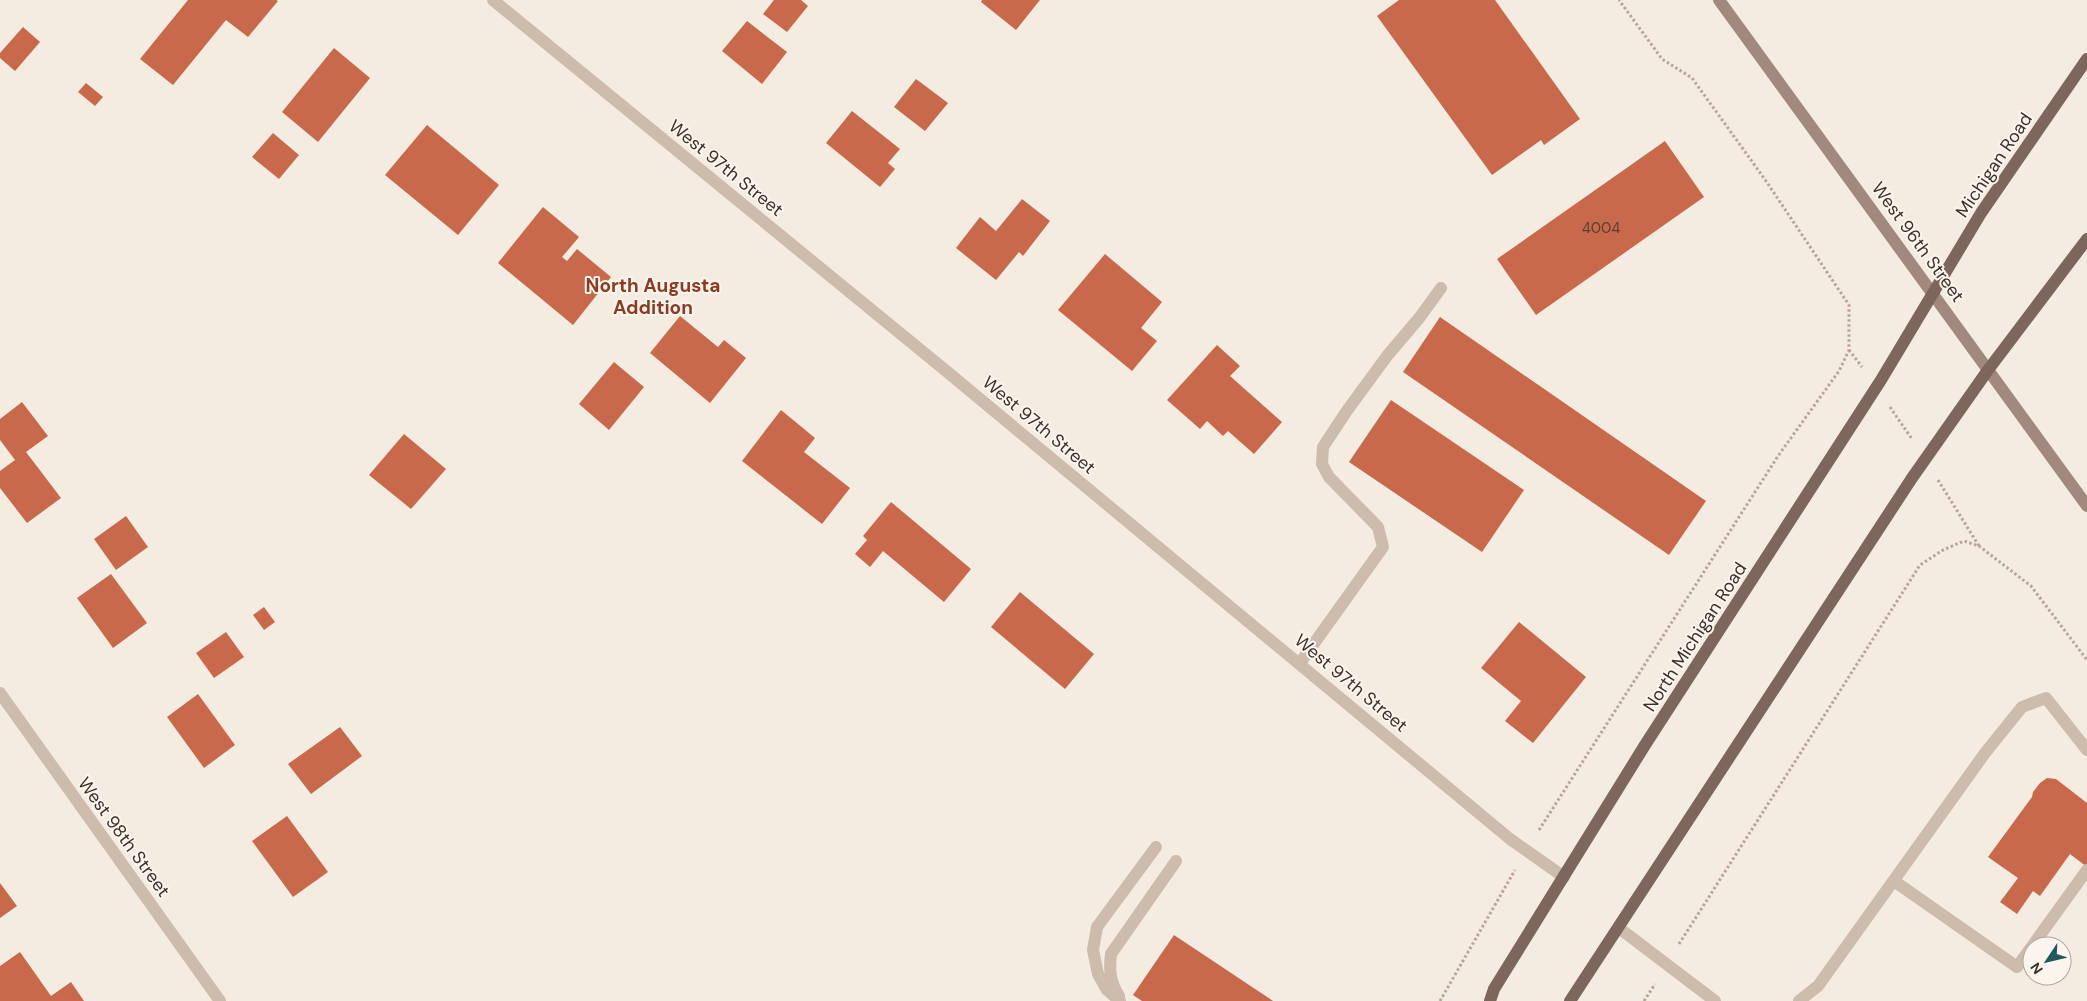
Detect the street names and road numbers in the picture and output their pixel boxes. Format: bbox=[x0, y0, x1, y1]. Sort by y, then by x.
street label: Michigan Road bbox=[1950, 108, 2038, 222]
street label: West 97th Street bbox=[664, 114, 788, 222]
street label: West 96th Street bbox=[1866, 177, 1970, 307]
street label: West 97th Street bbox=[977, 371, 1101, 479]
street label: North Michigan Road bbox=[1638, 558, 1752, 716]
street label: West 97th Street bbox=[1289, 629, 1413, 737]
street label: West 98th Street bbox=[72, 772, 176, 902]

